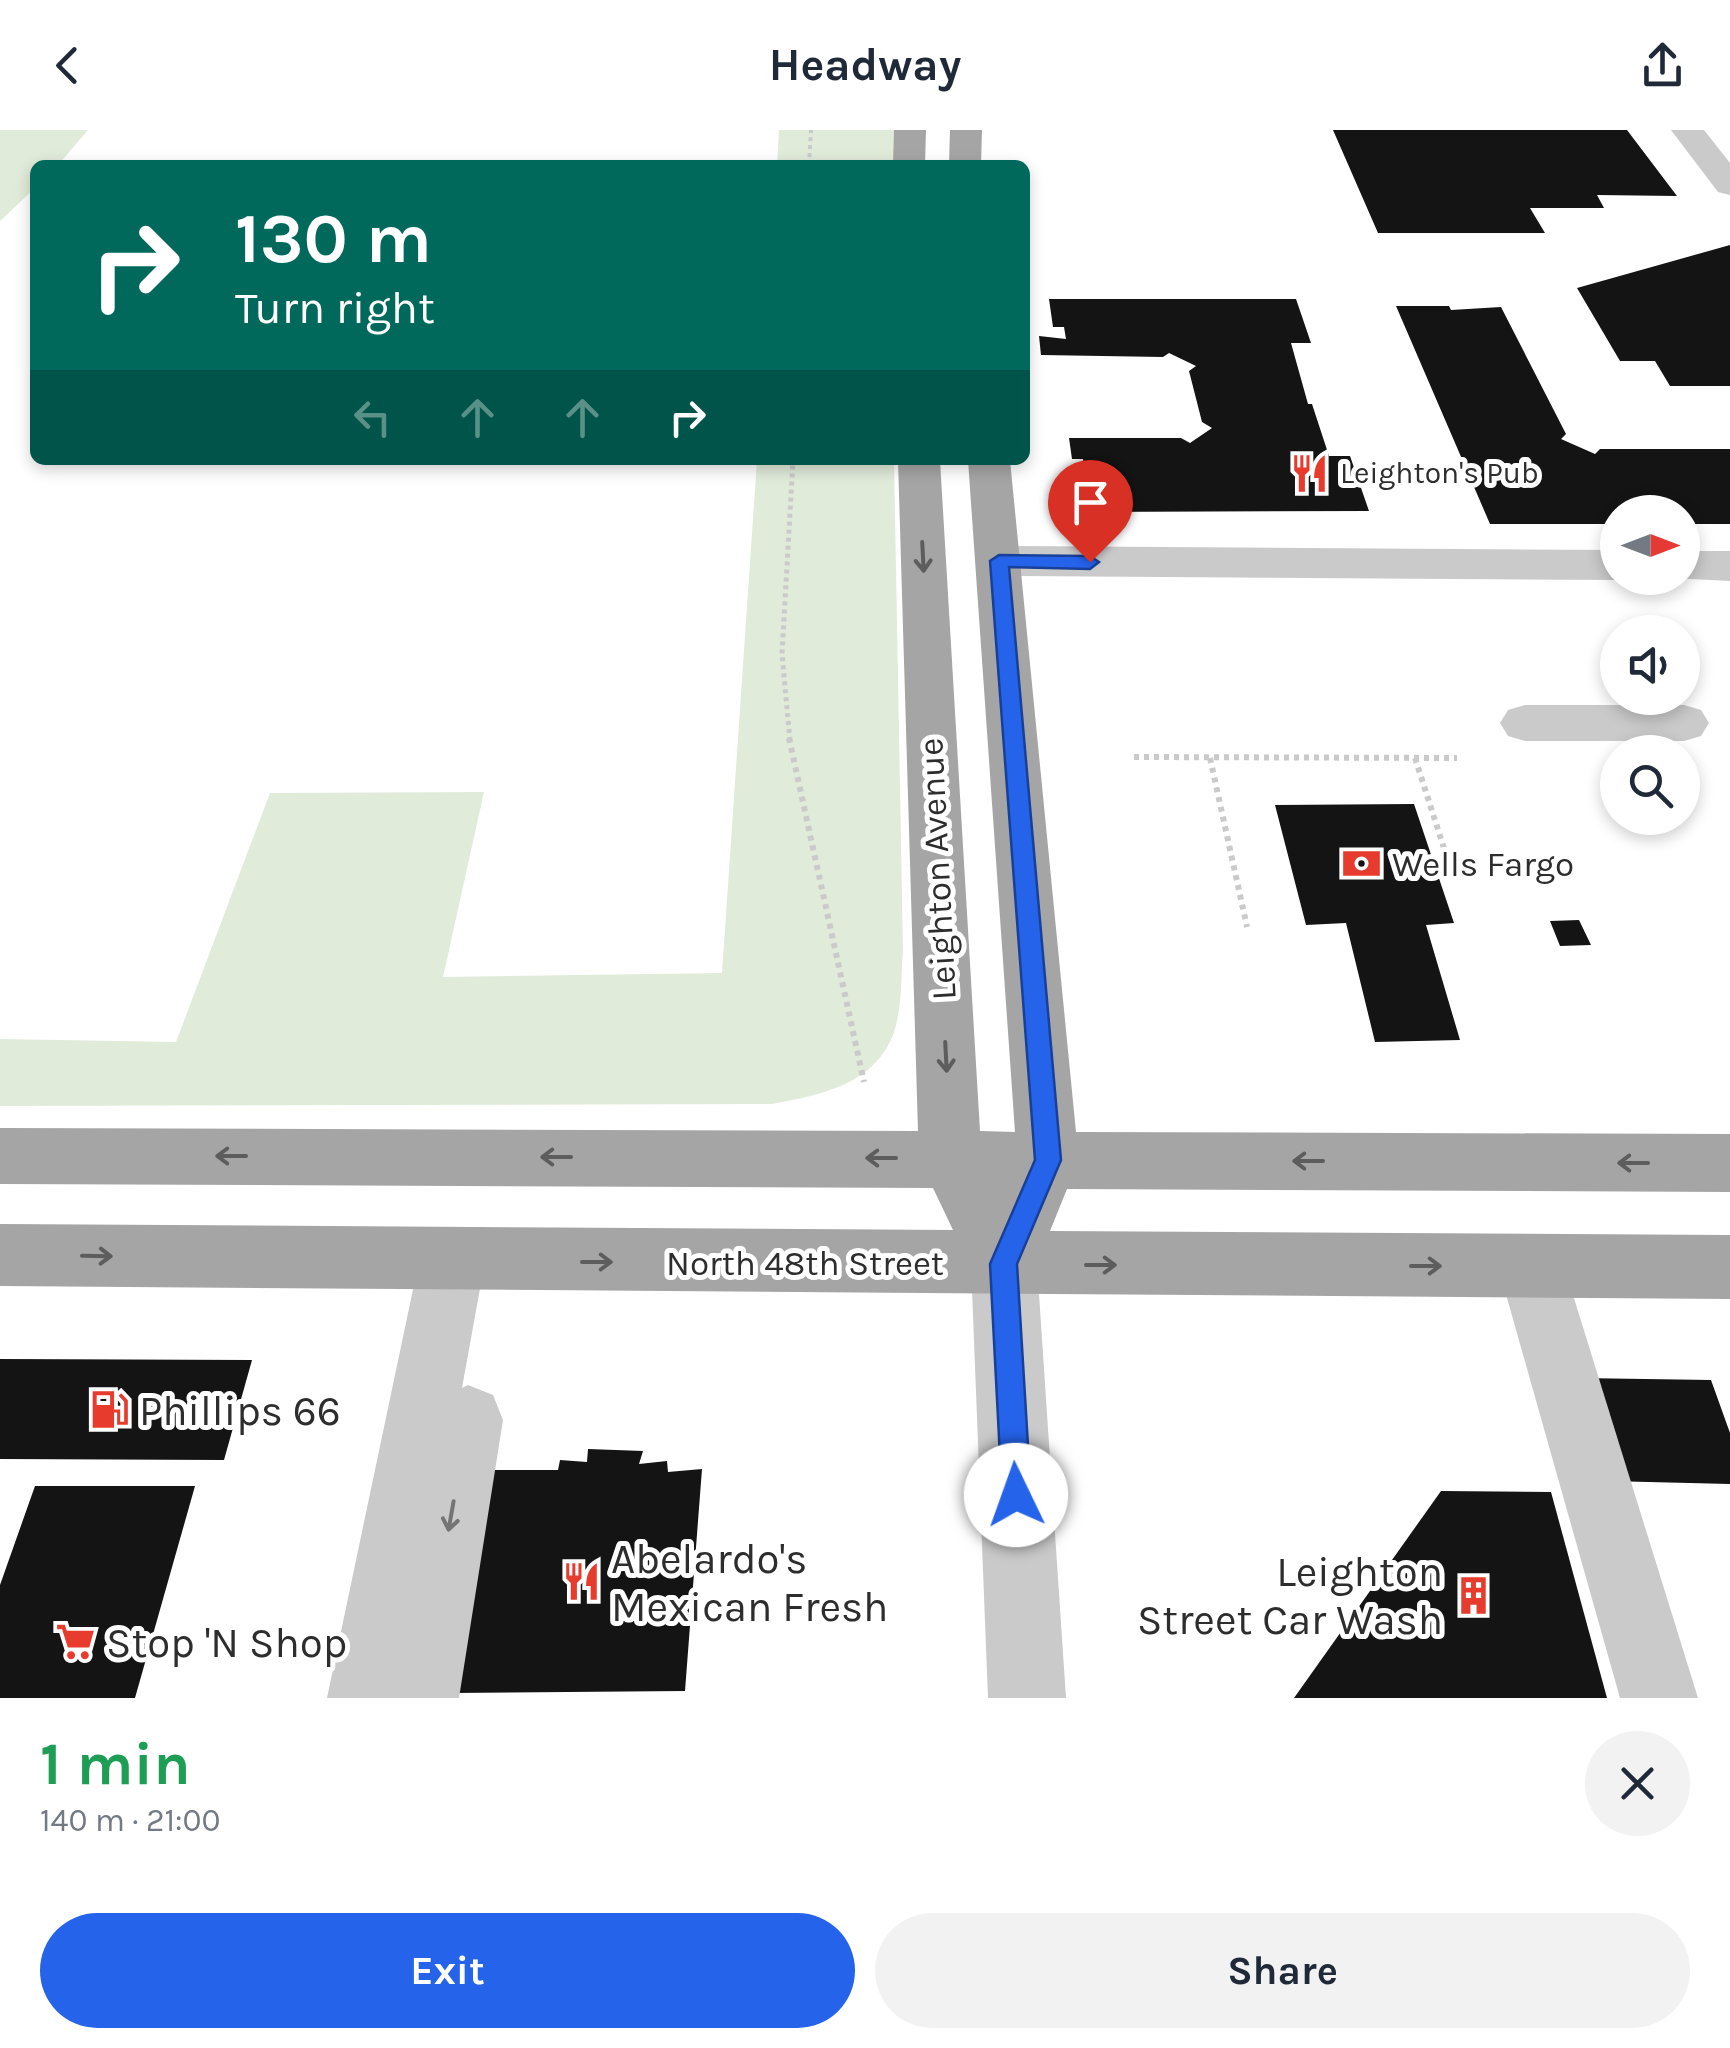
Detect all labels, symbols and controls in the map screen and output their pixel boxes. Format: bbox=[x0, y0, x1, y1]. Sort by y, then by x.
icon: back bbox=[40, 38, 95, 93]
icon: share bbox=[1635, 38, 1690, 93]
text: Headway bbox=[769, 39, 961, 91]
text: 130 m bbox=[235, 198, 432, 280]
icon: right bbox=[70, 200, 200, 330]
text: Turn right bbox=[235, 282, 435, 334]
icon: left bbox=[345, 390, 400, 445]
icon: ahead bbox=[450, 390, 505, 445]
icon: ahead bbox=[555, 390, 610, 445]
icon: right bbox=[660, 390, 715, 445]
restaurant icon: Leighton's Pub bbox=[1289, 452, 1331, 494]
place label: Leighton's Pub bbox=[1340, 455, 1539, 491]
pin bbox=[1048, 460, 1133, 563]
icon: arrive bbox=[1063, 475, 1118, 530]
north arrow bbox=[1600, 495, 1700, 595]
map controls bbox=[1600, 495, 1700, 835]
one-way arrow bbox=[914, 541, 933, 573]
button: sound bbox=[1600, 615, 1700, 715]
button: search bbox=[1600, 735, 1700, 835]
street label: Leighton Avenue bbox=[910, 737, 965, 1001]
bank icon: Wells Fargo bbox=[1341, 843, 1383, 885]
place label: Wells Fargo bbox=[1392, 844, 1574, 885]
one-way arrow bbox=[937, 1040, 956, 1072]
one-way arrow bbox=[215, 1146, 248, 1166]
one-way arrow bbox=[540, 1148, 572, 1166]
one-way arrow bbox=[865, 1148, 898, 1168]
one-way arrow bbox=[1292, 1152, 1324, 1170]
one-way arrow bbox=[1617, 1154, 1650, 1172]
street label: North 48th Street bbox=[666, 1243, 944, 1284]
one-way arrow bbox=[80, 1246, 113, 1266]
one-way arrow bbox=[581, 1252, 613, 1271]
one-way arrow bbox=[1084, 1256, 1117, 1274]
one-way arrow bbox=[1410, 1256, 1442, 1276]
place label: Phillips 66 bbox=[139, 1386, 341, 1436]
fuel station icon: Phillips 66 bbox=[88, 1389, 130, 1431]
position arrow bbox=[964, 1443, 1068, 1547]
one-way arrow bbox=[441, 1499, 460, 1532]
place label: Abelardo's Mexican Fresh bbox=[611, 1534, 888, 1632]
place label: Leighton Street Car Wash bbox=[1137, 1547, 1443, 1645]
restaurant icon: Abelardo's Mexican Fresh bbox=[560, 1561, 602, 1603]
building icon: Leighton Street Car Wash bbox=[1452, 1574, 1494, 1616]
place label: Stop 'N Shop bbox=[106, 1618, 347, 1668]
supermarket icon: Stop 'N Shop bbox=[55, 1621, 97, 1663]
text: 1 min bbox=[40, 1729, 191, 1799]
button: close bbox=[1585, 1731, 1690, 1836]
text: 140 m · 21:00 bbox=[40, 1802, 220, 1839]
button: Exit bbox=[40, 1913, 855, 2028]
button: Share bbox=[875, 1913, 1690, 2028]

